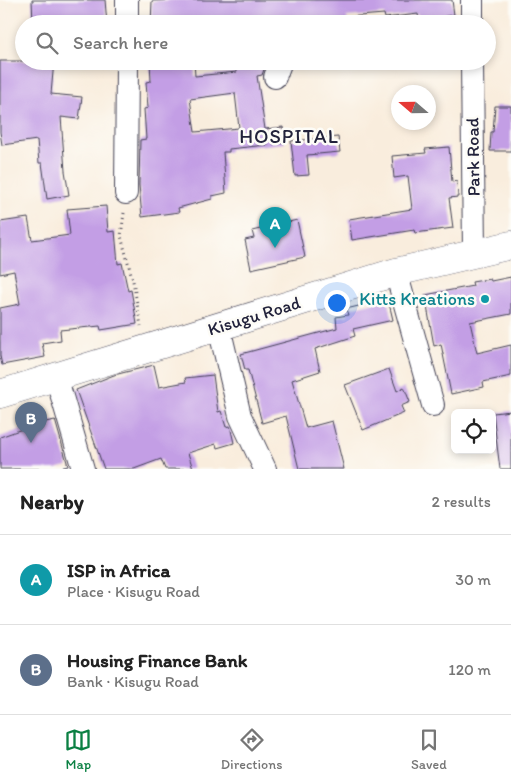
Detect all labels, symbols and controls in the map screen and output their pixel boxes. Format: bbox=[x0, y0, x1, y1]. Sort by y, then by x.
search box bbox=[15, 15, 496, 70]
icon: search bbox=[33, 29, 61, 57]
text: Search here bbox=[73, 31, 168, 54]
north arrow bbox=[391, 85, 436, 130]
street label: Park Road bbox=[461, 117, 485, 197]
district label: HOSPITAL bbox=[239, 124, 339, 148]
pin: A bbox=[259, 207, 291, 248]
place label: Kitts Kreations bbox=[359, 288, 475, 310]
your location bbox=[324, 290, 350, 316]
street label: Kisugu Road bbox=[205, 291, 303, 341]
marker: Kitts Kreations bbox=[479, 293, 491, 305]
pin: B bbox=[15, 402, 47, 443]
map controls bbox=[451, 409, 496, 454]
button: locate bbox=[451, 409, 496, 454]
text: Nearby bbox=[20, 489, 84, 514]
text: 2 results bbox=[431, 492, 491, 511]
text: ISP in Africa bbox=[67, 559, 170, 582]
text: A bbox=[31, 570, 41, 589]
text: 30 m bbox=[455, 570, 491, 589]
text: Place · Kisugu Road bbox=[67, 582, 200, 601]
text: Housing Finance Bank bbox=[67, 649, 247, 672]
text: B bbox=[31, 660, 41, 679]
text: 120 m bbox=[448, 660, 491, 679]
text: Bank · Kisugu Road bbox=[67, 672, 199, 691]
tab: Map bbox=[64, 726, 92, 773]
tab: Directions bbox=[221, 726, 282, 773]
tab: Saved bbox=[411, 726, 447, 773]

